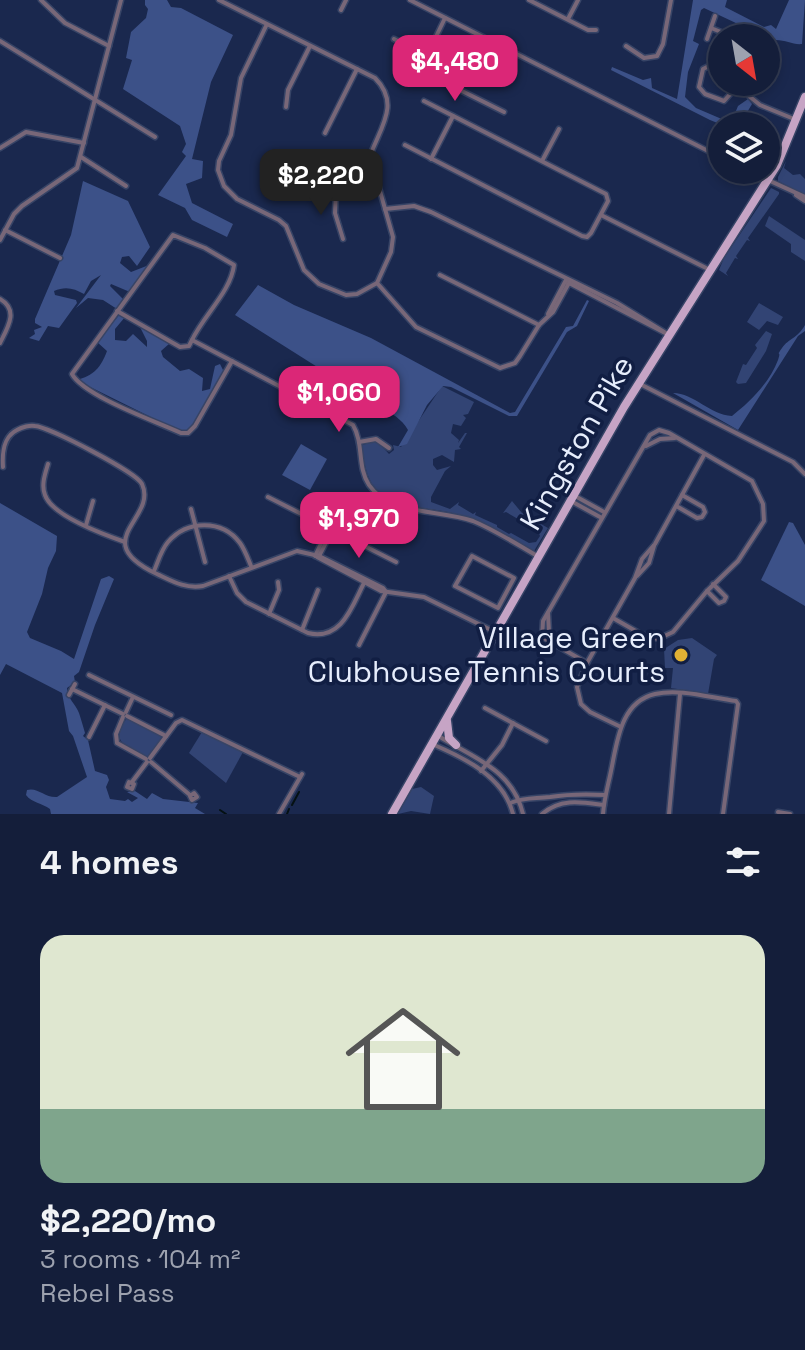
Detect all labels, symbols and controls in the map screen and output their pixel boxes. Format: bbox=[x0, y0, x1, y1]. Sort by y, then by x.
north arrow bbox=[708, 24, 780, 96]
map controls bbox=[708, 24, 780, 184]
pin: $4,480 bbox=[390, 35, 520, 103]
text: $4,480 bbox=[411, 44, 499, 78]
button: layers bbox=[708, 112, 780, 184]
pin: $2,220 bbox=[256, 149, 386, 217]
text: $2,220 bbox=[278, 158, 364, 192]
street label: Kingston Pike bbox=[511, 348, 642, 537]
pin: $1,060 bbox=[274, 366, 404, 434]
text: $1,060 bbox=[297, 375, 381, 409]
pin: $1,970 bbox=[294, 492, 424, 560]
text: $1,970 bbox=[318, 501, 400, 535]
place label: Village Green Clubhouse Tennis Courts bbox=[308, 618, 665, 691]
marker: Village Green Clubhouse Tennis Courts bbox=[672, 646, 690, 664]
icon: filters bbox=[721, 840, 765, 884]
text: 4 homes bbox=[40, 841, 178, 884]
icon: home bbox=[331, 987, 475, 1131]
text: $2,220/mo bbox=[40, 1199, 216, 1242]
text: 3 rooms · 104 m² bbox=[40, 1242, 241, 1276]
text: Rebel Pass bbox=[40, 1276, 175, 1310]

